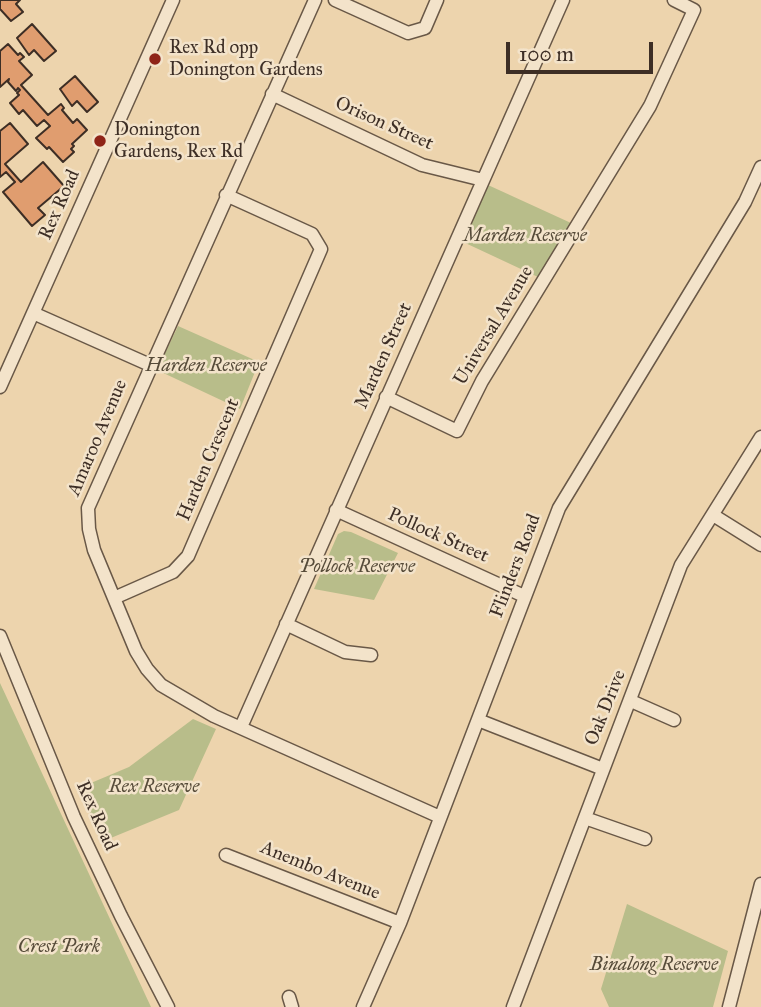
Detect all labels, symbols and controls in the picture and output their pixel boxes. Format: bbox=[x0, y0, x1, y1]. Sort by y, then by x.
scale bar bbox=[509, 28, 656, 72]
place label: Rex Rd opp Donington Gardens bbox=[169, 37, 323, 81]
text: 100 m bbox=[519, 41, 574, 67]
marker: Rex Rd opp Donington Gardens bbox=[147, 51, 163, 67]
street label: Orison Street bbox=[331, 92, 437, 156]
place label: Donington Gardens, Rex Rd bbox=[114, 119, 243, 163]
marker: Donington Gardens, Rex Rd bbox=[92, 133, 108, 149]
street label: Rex Road bbox=[35, 166, 85, 244]
park label: Marden Reserve bbox=[463, 225, 587, 247]
street label: Universal Avenue bbox=[449, 262, 539, 390]
street label: Marden Street bbox=[350, 299, 418, 413]
park label: Harden Reserve bbox=[145, 355, 267, 377]
street label: Amaroo Avenue bbox=[63, 376, 133, 500]
street label: Harden Crescent bbox=[173, 395, 245, 525]
street label: Pollock Street bbox=[384, 504, 492, 568]
street label: Flinders Road bbox=[486, 511, 546, 621]
park label: Pollock Reserve bbox=[299, 556, 415, 578]
street label: Oak Drive bbox=[581, 667, 631, 749]
park label: Rex Reserve bbox=[109, 776, 199, 798]
street label: Rex Road bbox=[71, 777, 121, 855]
street label: Anembo Avenue bbox=[257, 837, 383, 905]
park label: Crest Park bbox=[18, 936, 100, 958]
park label: Binalong Reserve bbox=[590, 954, 718, 976]

